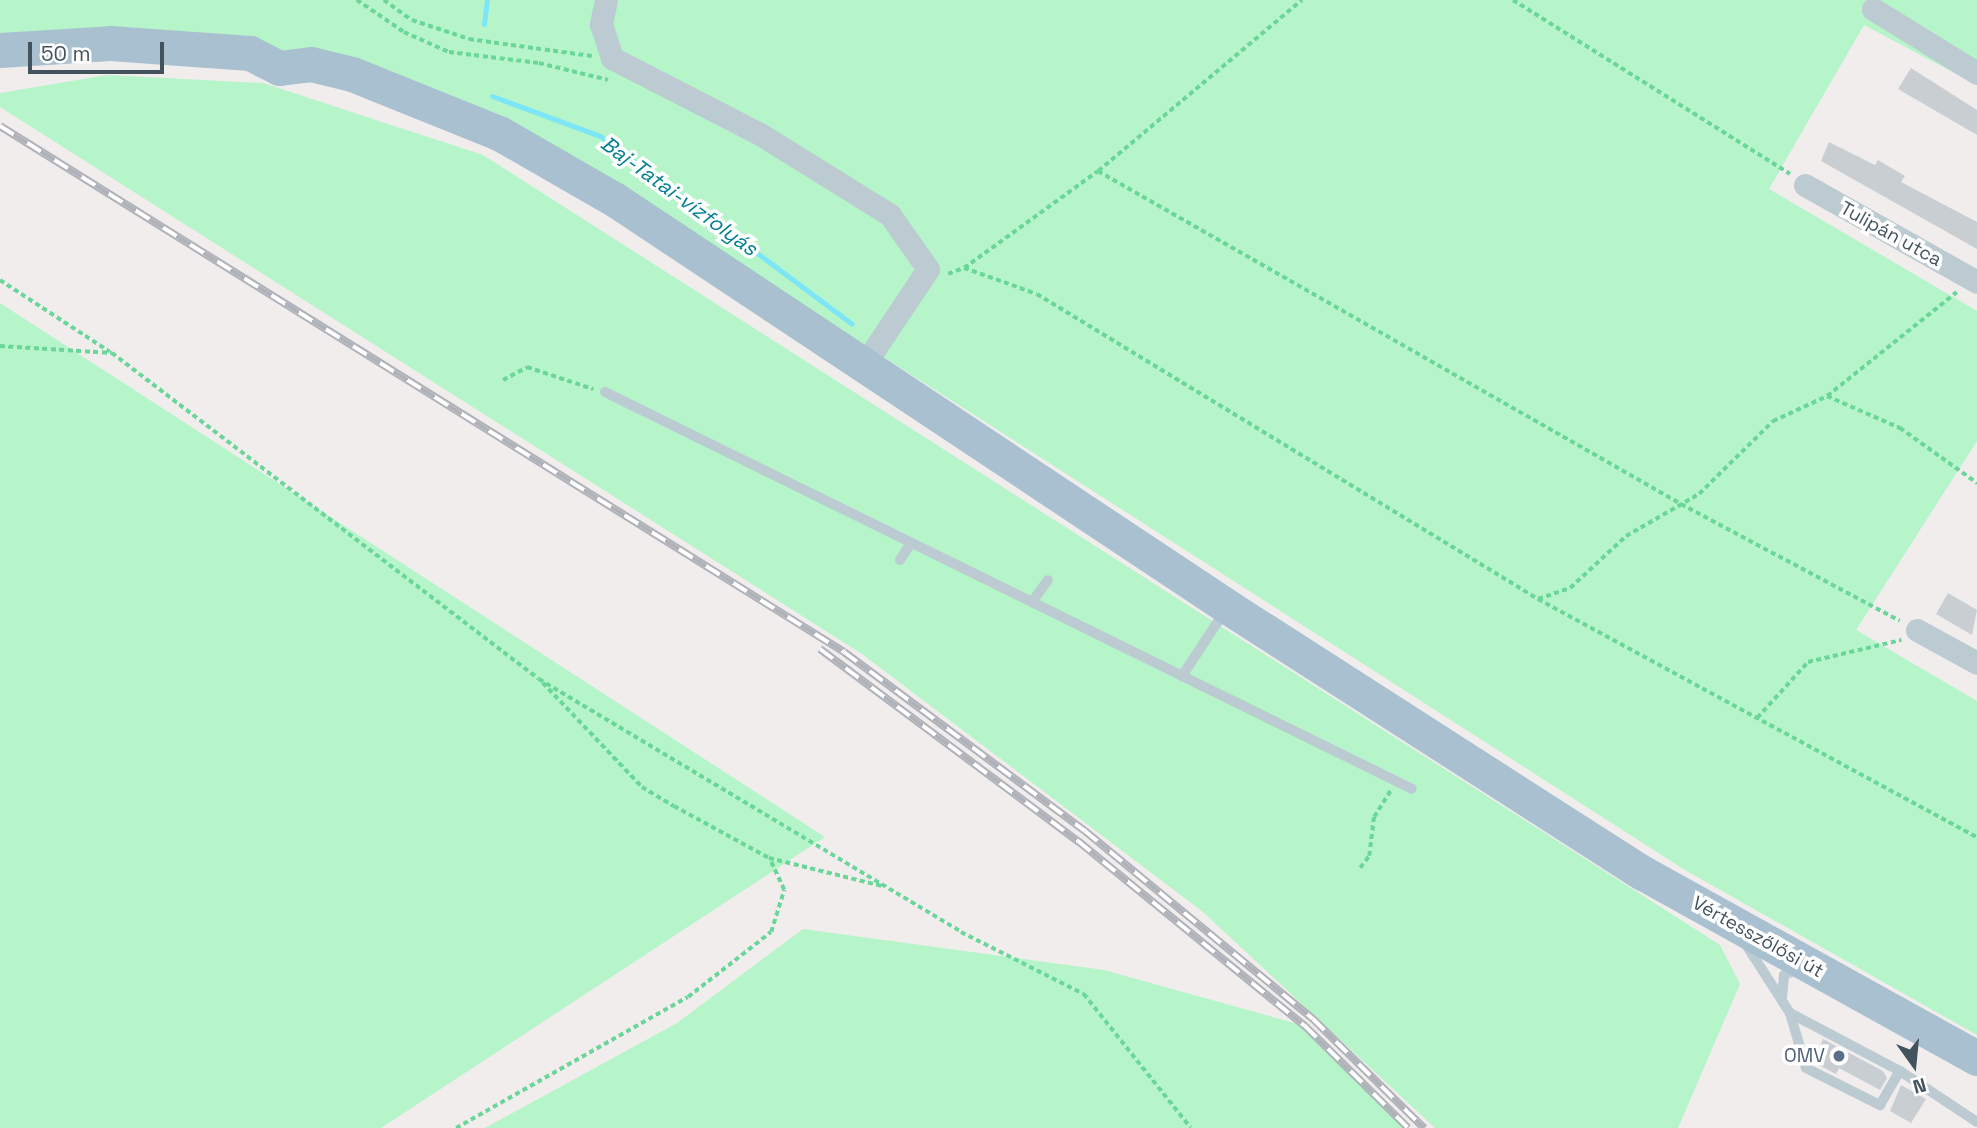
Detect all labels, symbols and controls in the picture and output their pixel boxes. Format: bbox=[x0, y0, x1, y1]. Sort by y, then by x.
scale bar bbox=[32, 28, 168, 72]
text: 50 m bbox=[41, 40, 91, 67]
water label: Baj-Tatai-vízfolyás bbox=[596, 131, 762, 261]
street label: Tulipán utca bbox=[1836, 197, 1946, 271]
street label: Vértesszőlősi út bbox=[1688, 891, 1828, 983]
north arrow bbox=[1879, 1030, 1949, 1100]
place label: OMV bbox=[1784, 1045, 1825, 1067]
marker: OMV bbox=[1831, 1048, 1847, 1064]
text: N bbox=[1910, 1072, 1929, 1099]

